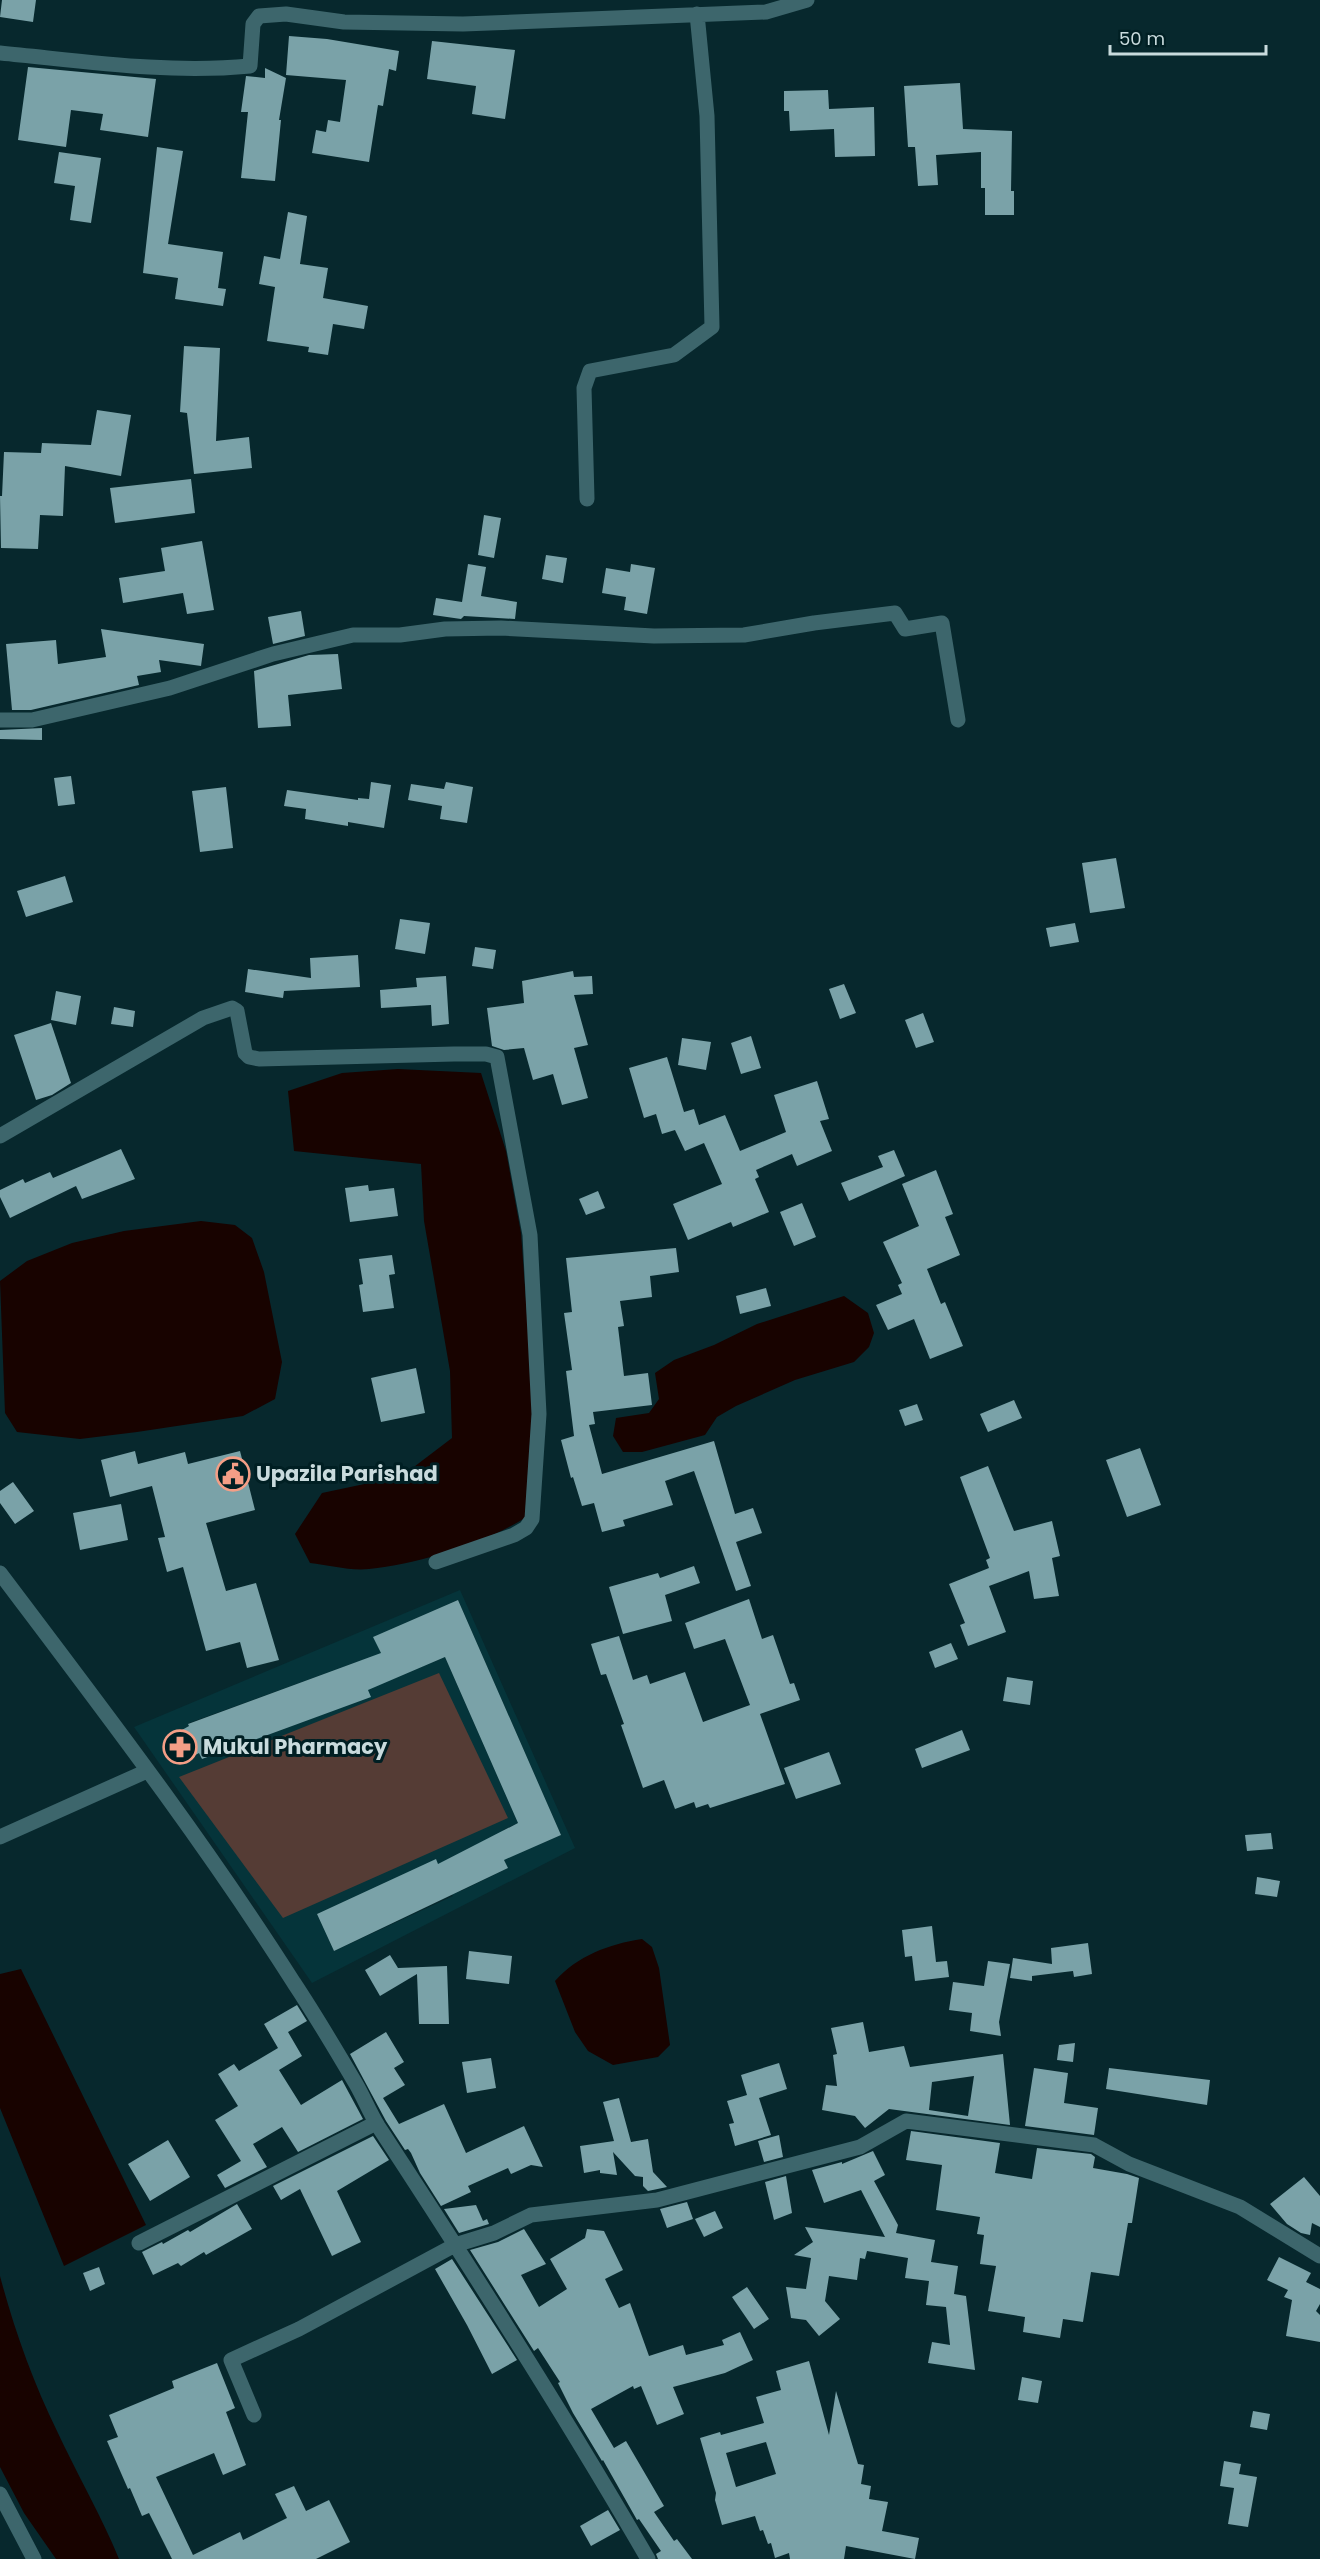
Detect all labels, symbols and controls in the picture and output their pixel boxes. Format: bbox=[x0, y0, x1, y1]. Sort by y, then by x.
scale bar bbox=[1110, 18, 1266, 56]
text: 50 m bbox=[1119, 26, 1165, 51]
public building icon: Upazila Parishad bbox=[215, 1456, 251, 1492]
place label: Upazila Parishad bbox=[256, 1459, 438, 1488]
pharmacy icon: Mukul Pharmacy bbox=[162, 1729, 198, 1765]
place label: Mukul Pharmacy bbox=[203, 1732, 388, 1761]

